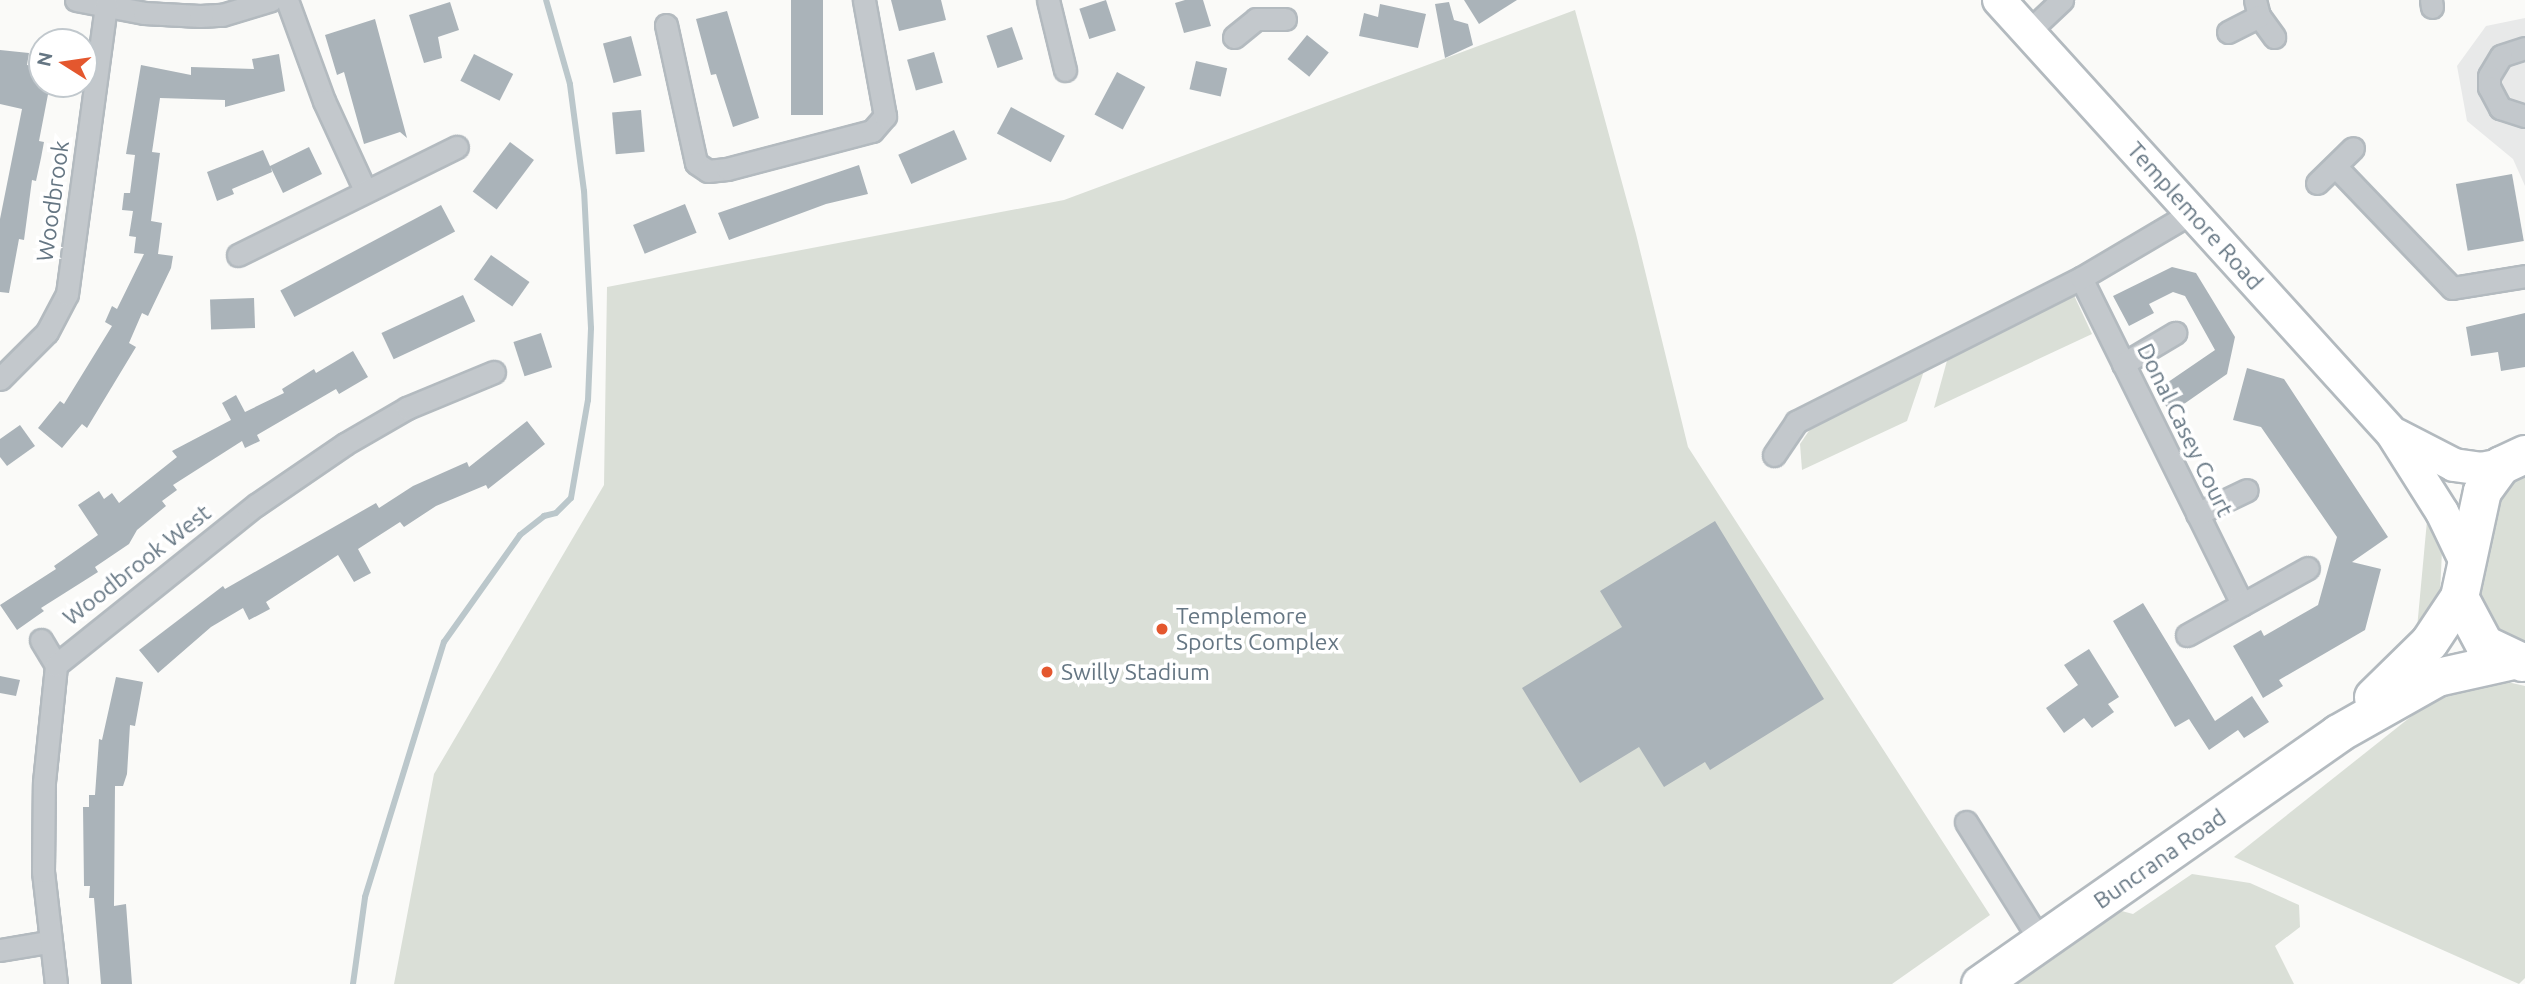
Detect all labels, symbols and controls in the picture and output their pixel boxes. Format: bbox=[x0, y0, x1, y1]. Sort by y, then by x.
north arrow bbox=[28, 28, 98, 98]
text: N bbox=[32, 50, 57, 68]
street label: Templemore Road bbox=[2121, 136, 2269, 296]
street label: Woodbrook bbox=[31, 139, 75, 263]
street label: Donal Casey Court bbox=[2131, 339, 2239, 521]
street label: Woodbrook West bbox=[58, 499, 216, 631]
place label: Templemore Sports Complex bbox=[1176, 602, 1339, 656]
marker: Templemore Sports Complex bbox=[1154, 621, 1170, 637]
place label: Swilly Stadium bbox=[1061, 658, 1210, 686]
marker: Swilly Stadium bbox=[1039, 664, 1055, 680]
street label: Buncrana Road bbox=[2088, 803, 2232, 915]

